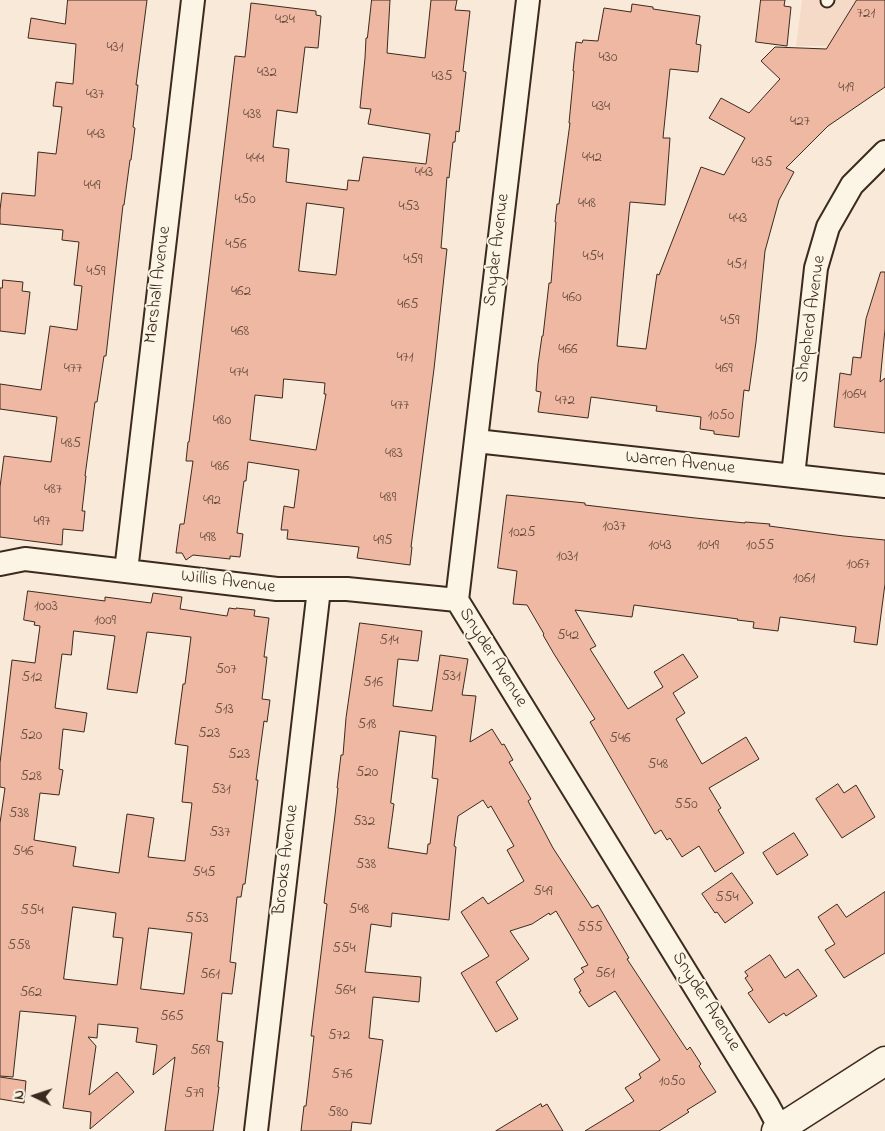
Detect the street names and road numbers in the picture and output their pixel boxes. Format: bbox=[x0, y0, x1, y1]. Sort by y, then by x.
street label: Snyder Avenue bbox=[480, 193, 516, 307]
street label: Marshall Avenue bbox=[141, 225, 177, 345]
street label: Shepherd Avenue bbox=[792, 254, 832, 384]
street label: Warren Avenue bbox=[624, 448, 736, 480]
street label: Willis Avenue bbox=[180, 567, 276, 599]
street label: Snyder Avenue bbox=[453, 604, 531, 712]
street label: Brooks Avenue bbox=[270, 803, 304, 917]
street label: Snyder Avenue bbox=[666, 948, 744, 1056]

